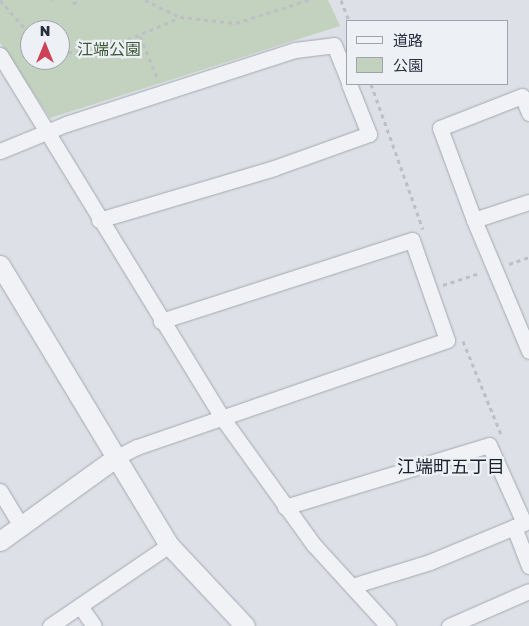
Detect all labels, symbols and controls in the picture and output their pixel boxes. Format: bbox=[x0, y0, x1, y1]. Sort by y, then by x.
north arrow bbox=[20, 20, 70, 70]
legend bbox=[346, 20, 509, 85]
text: N bbox=[40, 22, 50, 39]
text: 道路 bbox=[393, 31, 423, 49]
park label: 江端公園 bbox=[77, 39, 141, 59]
text: 公園 bbox=[393, 56, 423, 74]
district label: 江端町五丁目 bbox=[397, 455, 505, 477]

